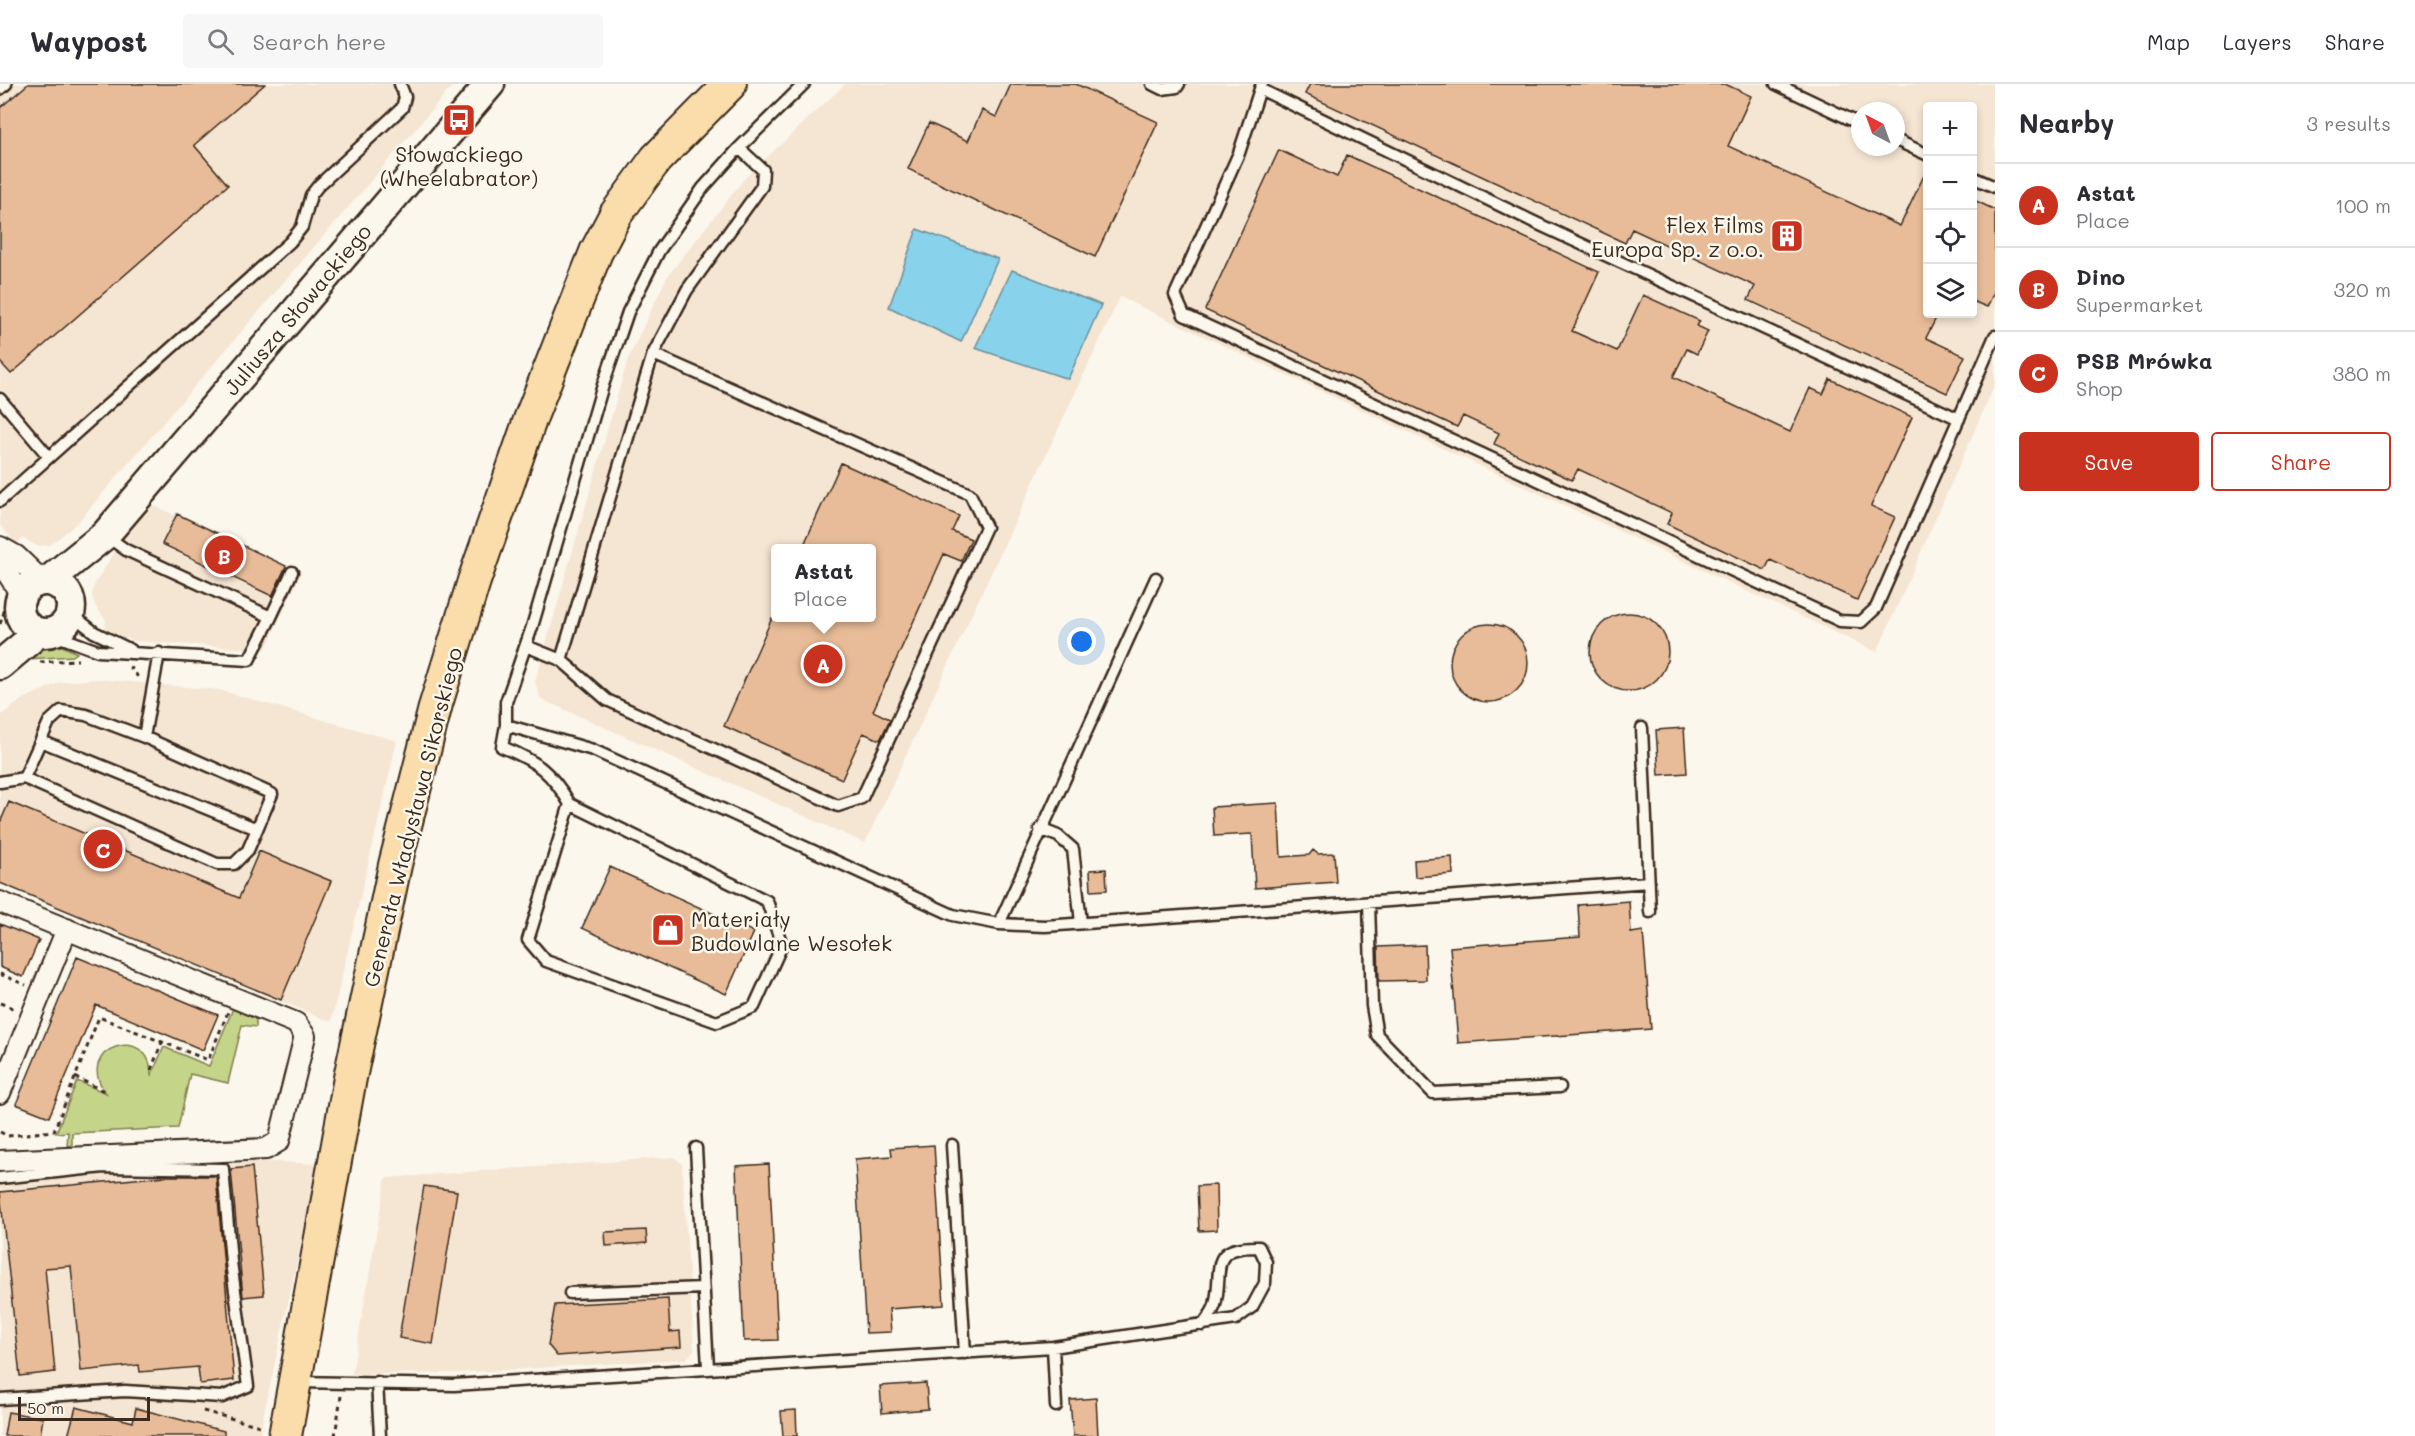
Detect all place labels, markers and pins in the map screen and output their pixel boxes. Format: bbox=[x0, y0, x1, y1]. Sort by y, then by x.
bus stop icon: Słowackiego (Wheelabrator) bbox=[441, 102, 477, 138]
place label: Słowackiego (Wheelabrator) bbox=[380, 140, 538, 191]
place label: Flex Films Europa Sp. z o.o. bbox=[1591, 211, 1764, 262]
building icon: Flex Films Europa Sp. z o.o. bbox=[1769, 218, 1805, 254]
pin: B bbox=[204, 532, 244, 578]
pin: A bbox=[804, 642, 842, 686]
pin: C bbox=[84, 826, 122, 872]
place label: Materiały Budowlane Wesołek bbox=[691, 905, 892, 956]
shop icon: Materiały Budowlane Wesołek bbox=[650, 912, 686, 948]

